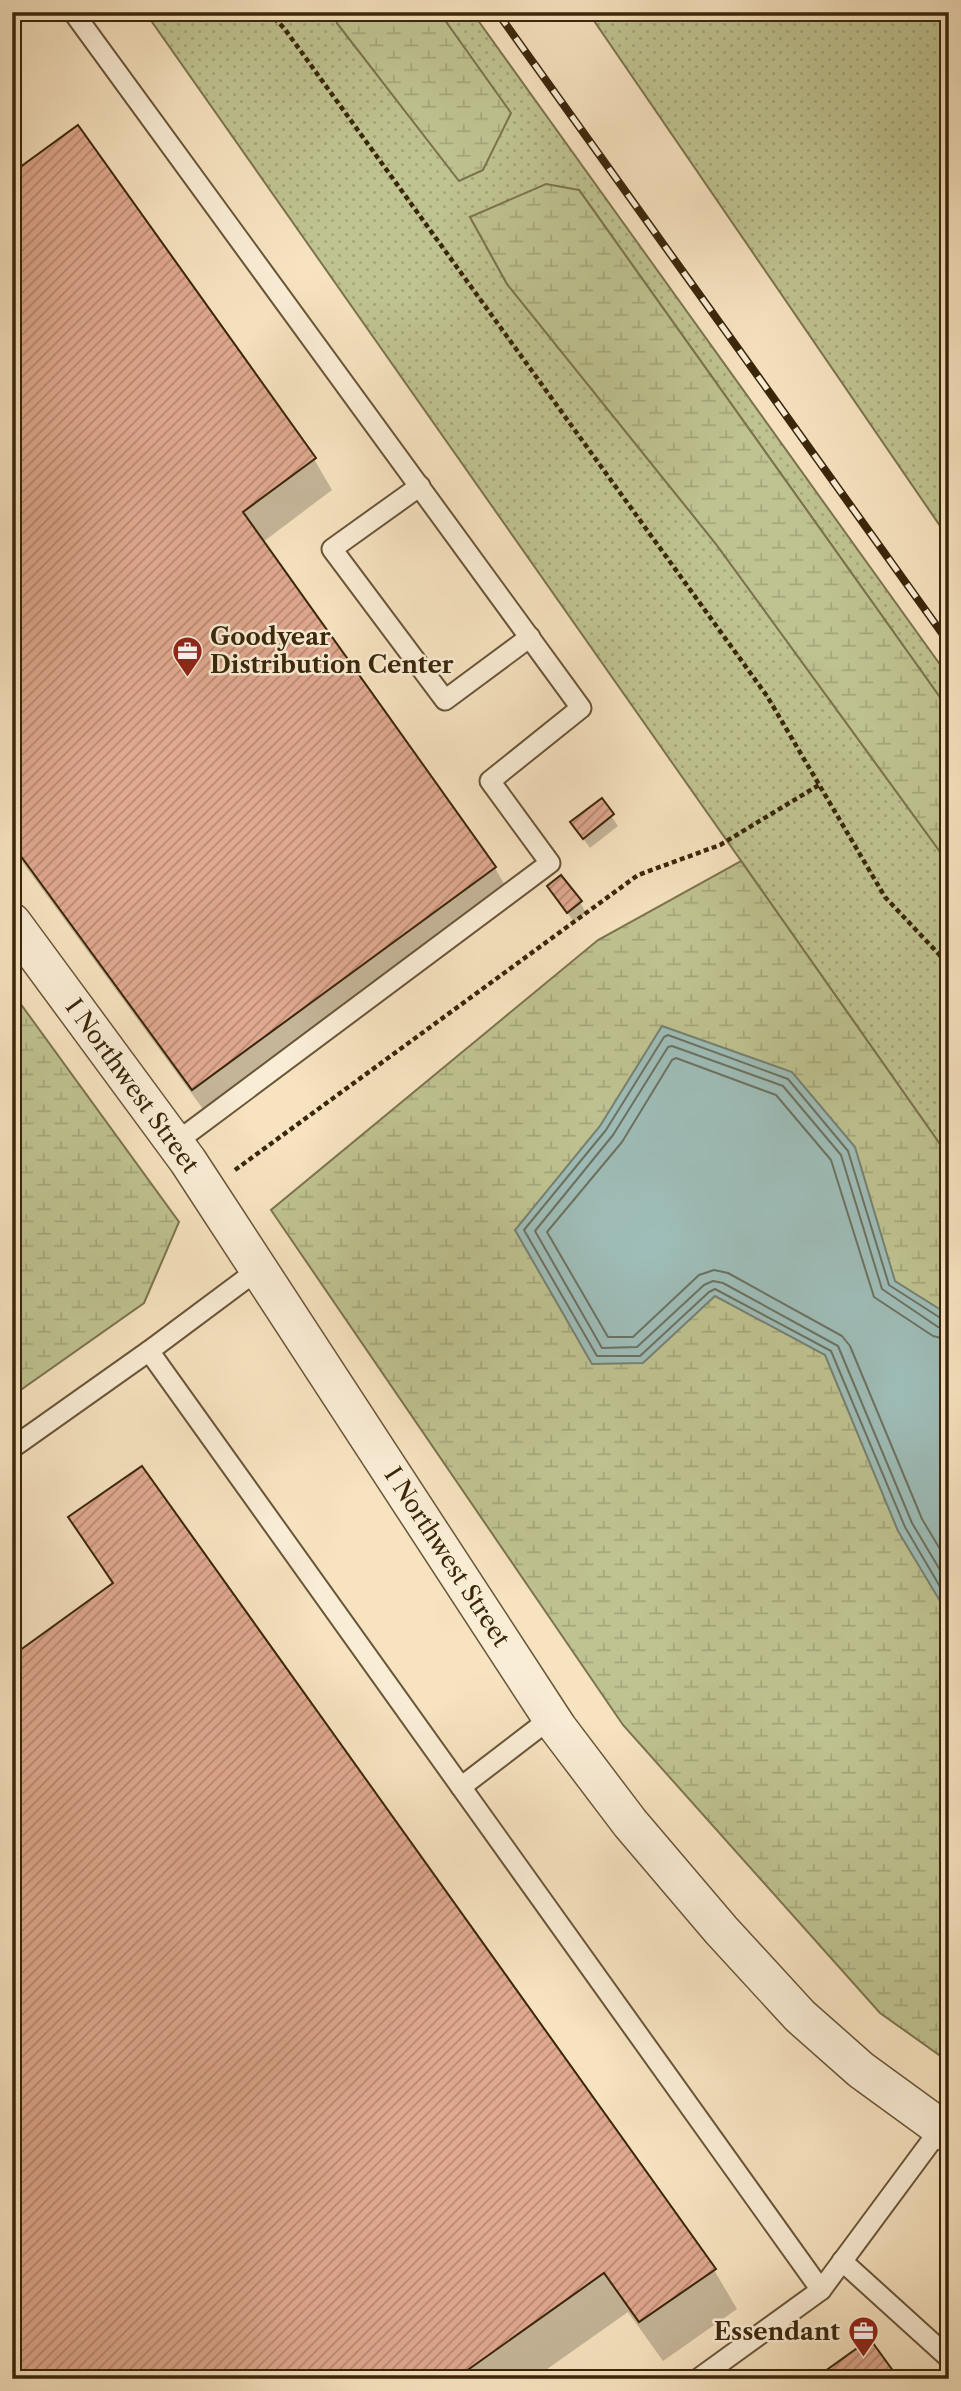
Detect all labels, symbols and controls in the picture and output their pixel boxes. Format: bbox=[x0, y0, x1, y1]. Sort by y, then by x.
place label: Goodyear Distribution Center bbox=[210, 622, 454, 679]
office icon: Goodyear Distribution Center bbox=[170, 634, 204, 678]
street label: I Northwest Street bbox=[59, 993, 206, 1179]
street label: I Northwest Street bbox=[379, 1462, 517, 1652]
office icon: Essendant bbox=[846, 2315, 880, 2359]
place label: Essendant bbox=[714, 2317, 840, 2346]

